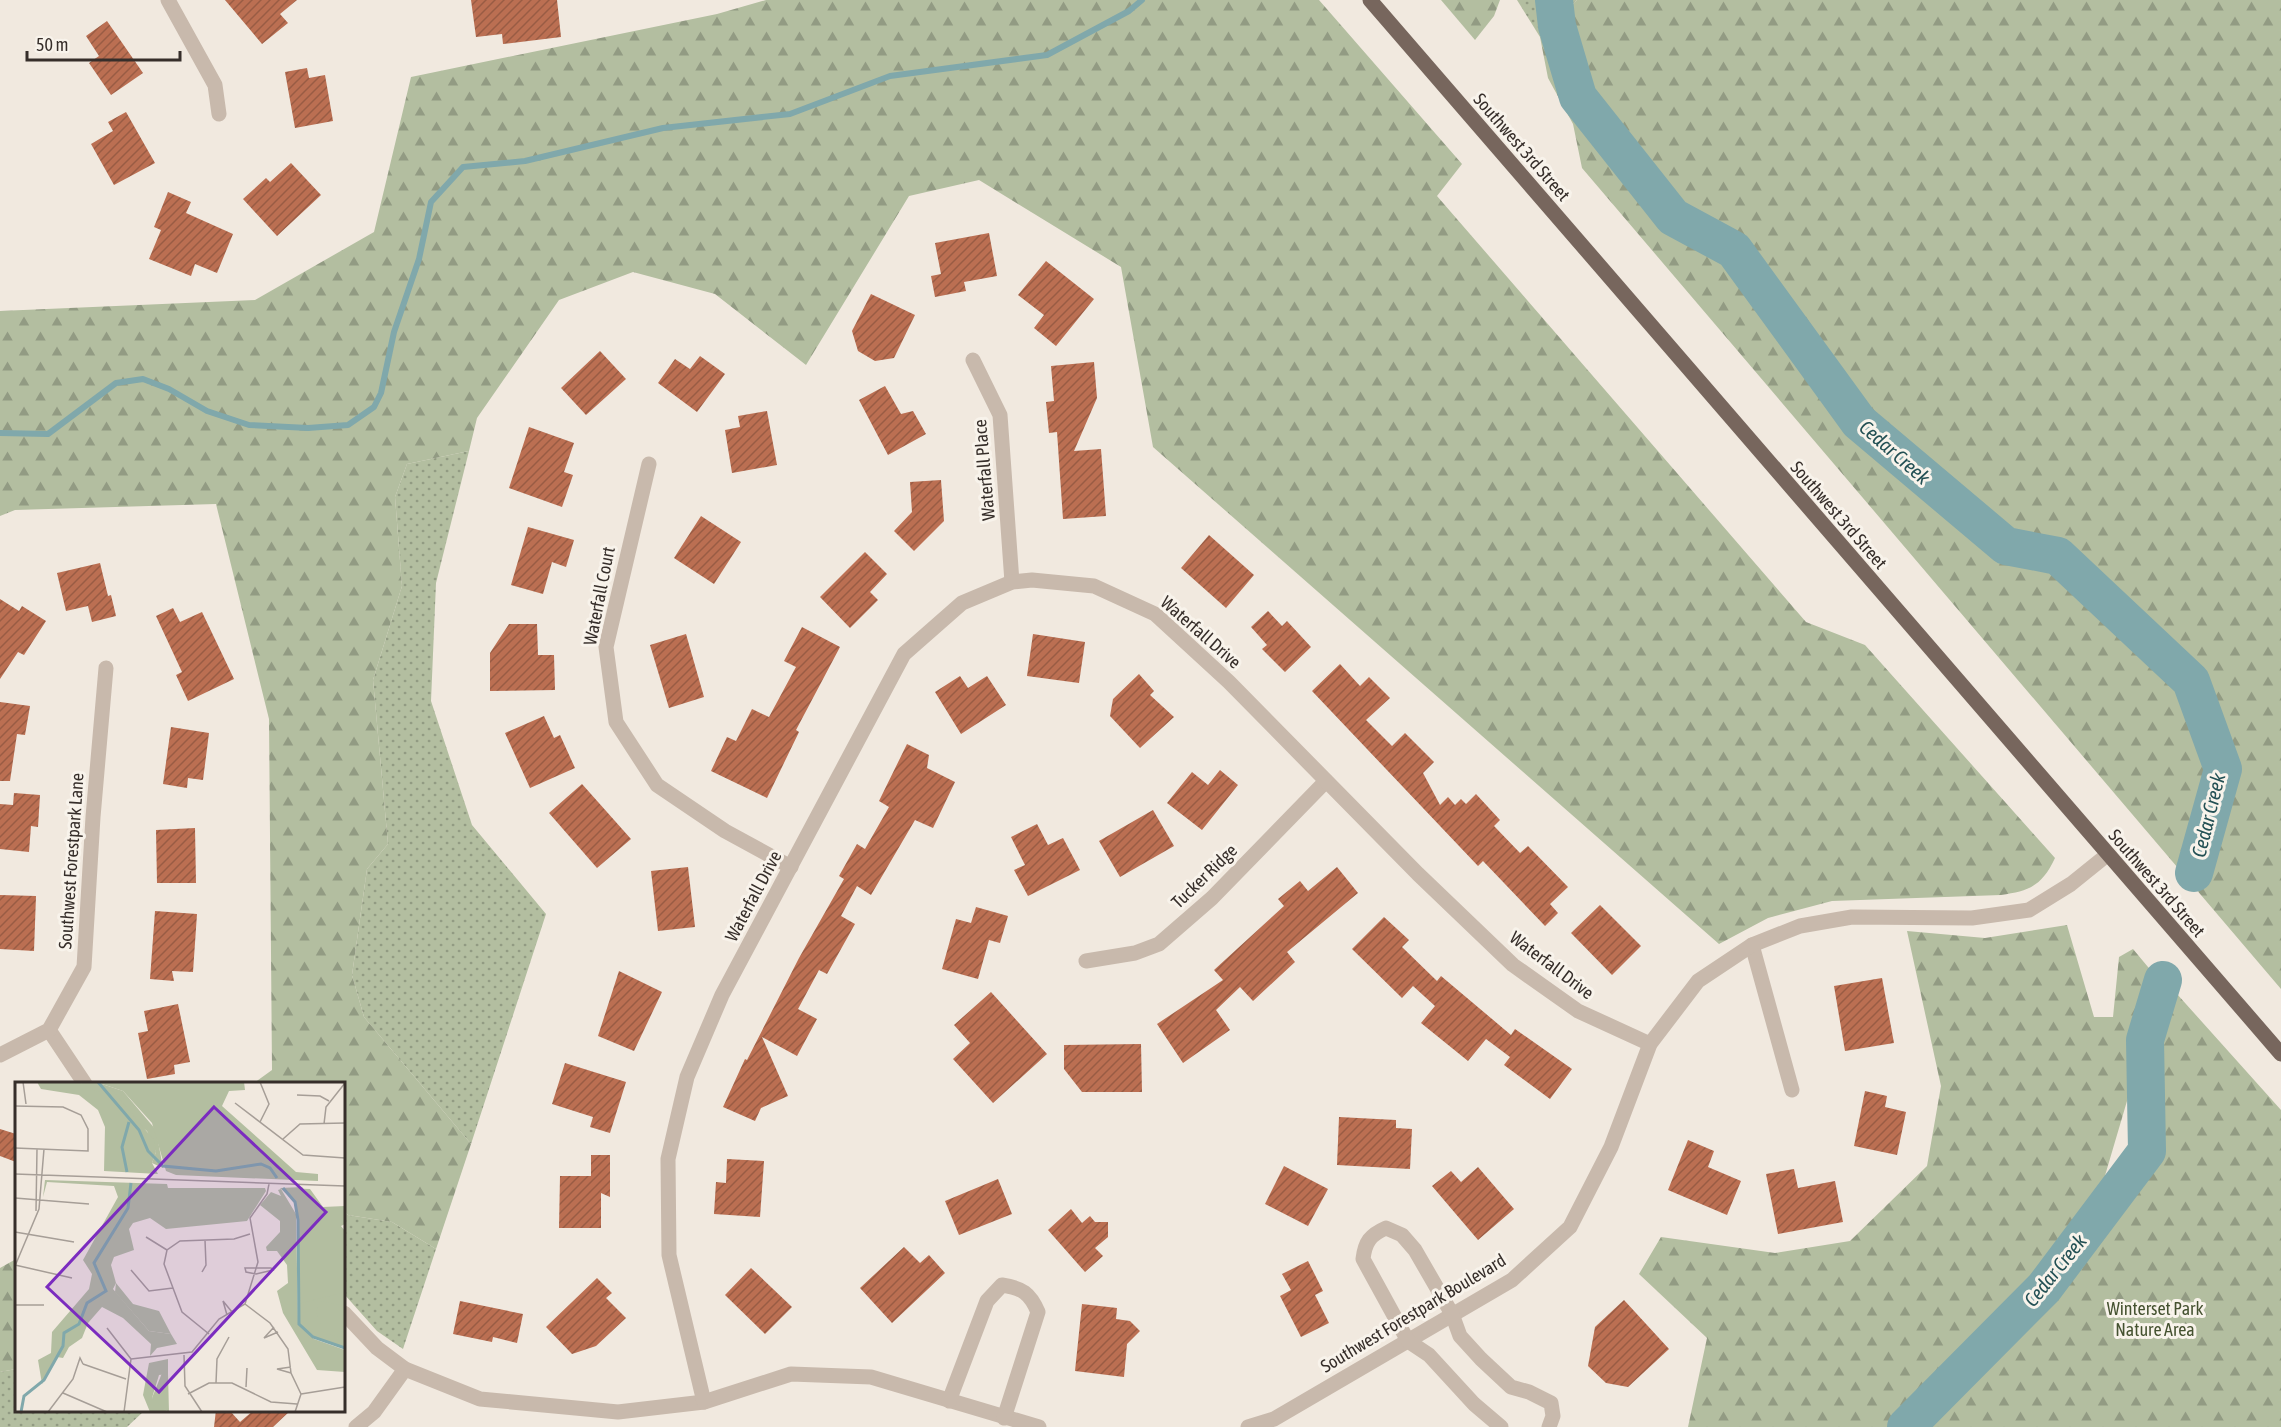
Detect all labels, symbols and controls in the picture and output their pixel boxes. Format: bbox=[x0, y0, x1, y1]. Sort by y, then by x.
scale bar bbox=[27, 24, 180, 62]
text: 50 m bbox=[36, 34, 68, 55]
street label: Southwest 3rd Street bbox=[1470, 89, 1574, 205]
water label: Cedar Creek bbox=[1855, 415, 1935, 489]
street label: Waterfall Place bbox=[969, 419, 999, 521]
street label: Southwest 3rd Street bbox=[1787, 457, 1891, 573]
street label: Waterfall Court bbox=[579, 545, 619, 647]
street label: Waterfall Drive bbox=[1157, 591, 1245, 673]
water label: Cedar Creek bbox=[2186, 770, 2230, 859]
street label: Southwest Forestpark Lane bbox=[54, 772, 88, 950]
street label: Southwest 3rd Street bbox=[2105, 825, 2209, 941]
street label: Tucker Ridge bbox=[1167, 840, 1241, 912]
street label: Waterfall Drive bbox=[720, 847, 786, 945]
street label: Waterfall Drive bbox=[1506, 927, 1598, 1003]
inset map bbox=[15, 1082, 345, 1412]
water label: Cedar Creek bbox=[2019, 1229, 2091, 1311]
street label: Southwest Forestpark Boulevard bbox=[1317, 1249, 1509, 1377]
park label: Winterset Park Nature Area bbox=[2107, 1298, 2203, 1340]

